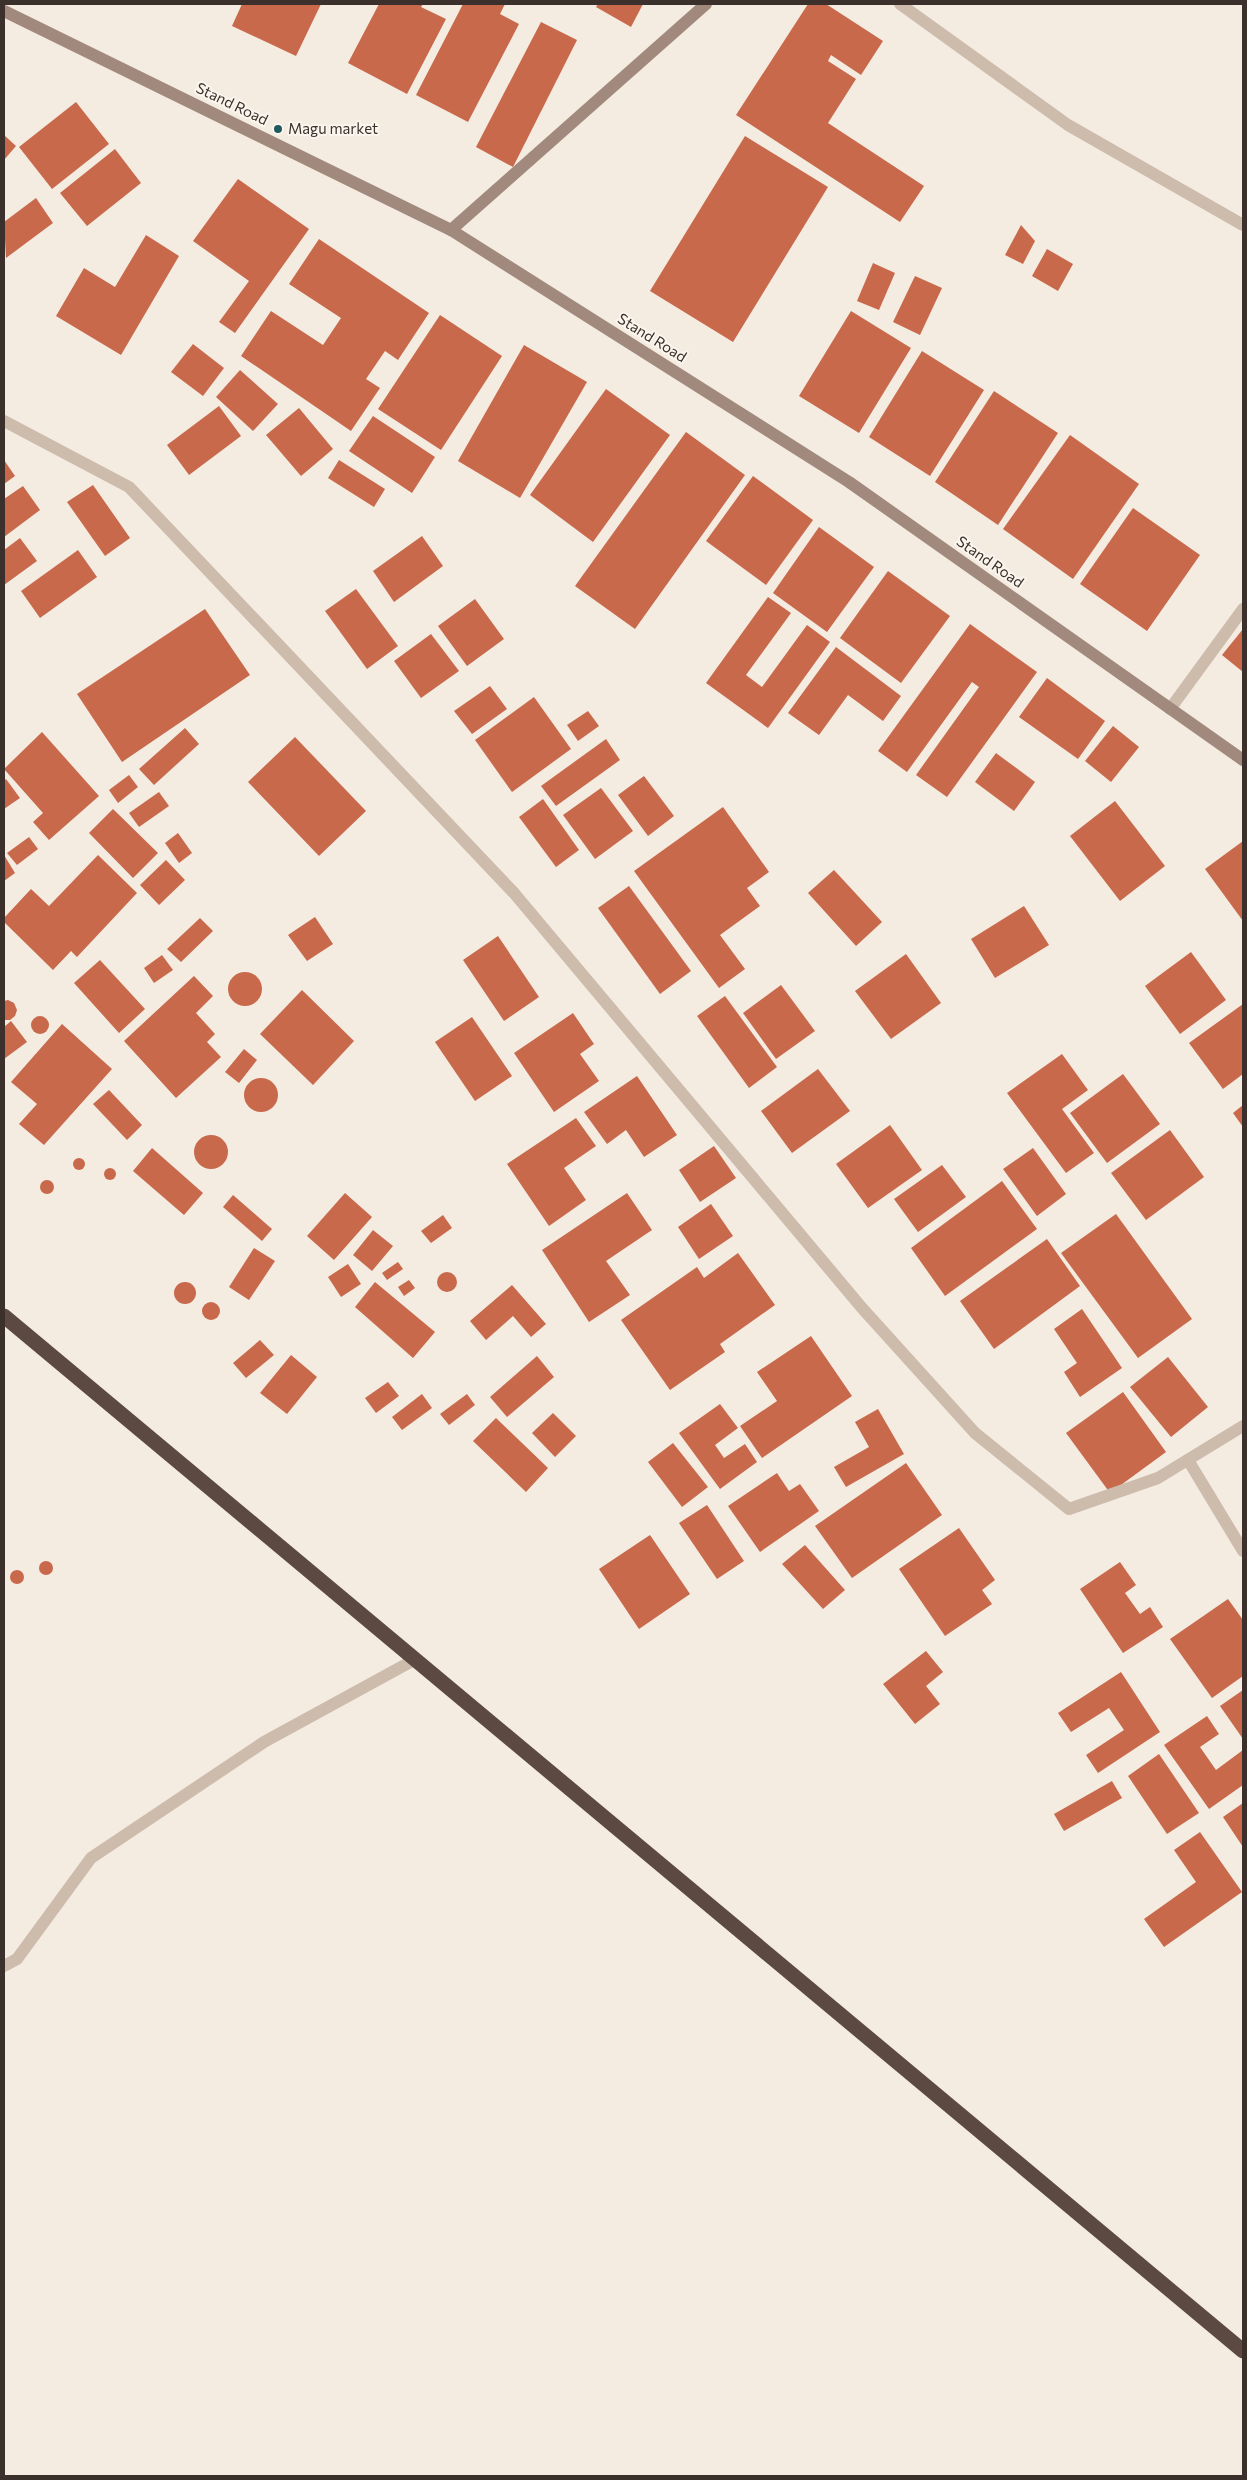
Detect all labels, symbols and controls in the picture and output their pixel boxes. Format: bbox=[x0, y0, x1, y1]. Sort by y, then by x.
street label: Stand Road bbox=[194, 78, 271, 128]
place label: Magu market bbox=[288, 119, 378, 137]
marker: Magu market bbox=[272, 123, 284, 135]
street label: Stand Road bbox=[615, 309, 690, 365]
street label: Stand Road bbox=[954, 531, 1028, 591]

